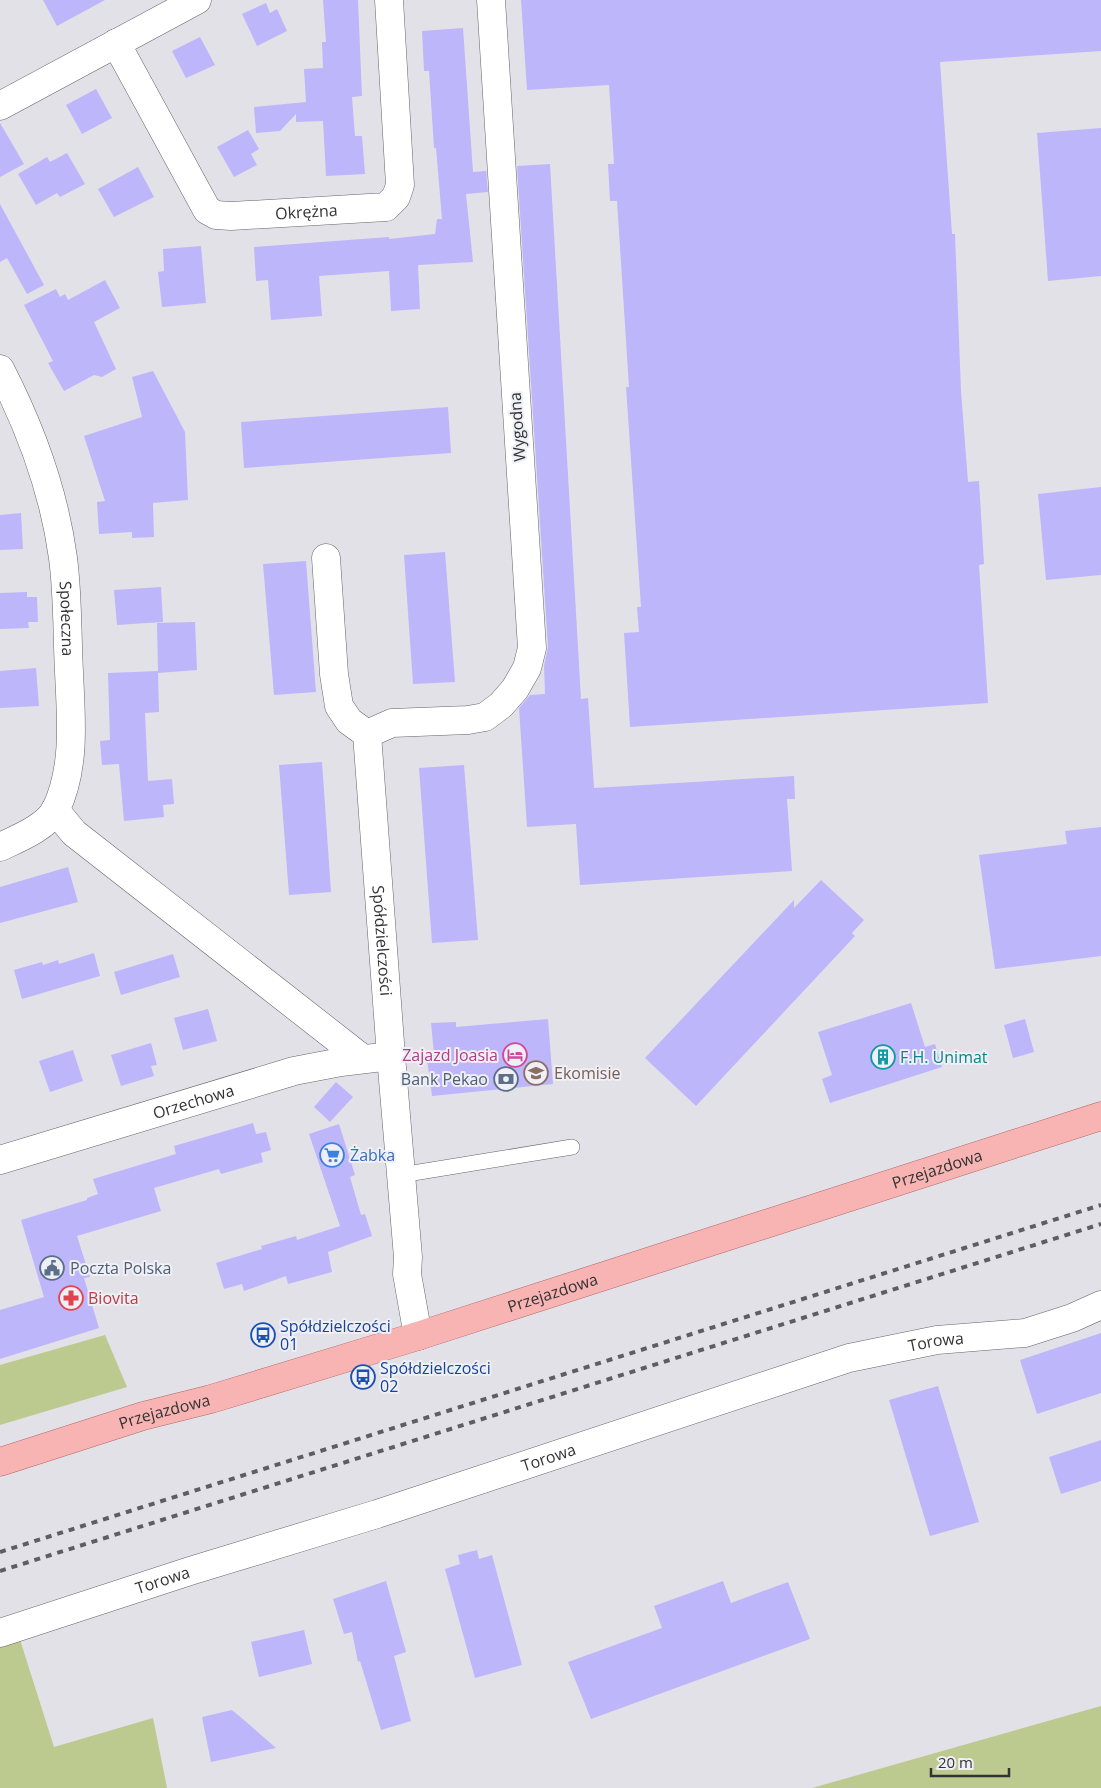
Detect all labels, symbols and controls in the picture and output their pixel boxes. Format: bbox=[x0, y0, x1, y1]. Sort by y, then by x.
street label: Okrężna bbox=[274, 199, 338, 224]
street label: Wygodna bbox=[504, 392, 530, 462]
street label: Społeczna bbox=[54, 580, 79, 657]
street label: Spółdzielczości bbox=[367, 884, 397, 997]
hotel icon: Zajazd Joasia bbox=[502, 1042, 528, 1068]
place label: Zajazd Joasia bbox=[402, 1044, 498, 1066]
building icon: F.H. Unimat bbox=[870, 1044, 896, 1070]
place label: F.H. Unimat bbox=[900, 1046, 988, 1068]
school or university icon: Ekomisie bbox=[523, 1060, 549, 1086]
place label: Ekomisie bbox=[554, 1062, 620, 1084]
bank icon: Bank Pekao bbox=[493, 1066, 519, 1092]
place label: Bank Pekao bbox=[401, 1068, 488, 1090]
street label: Orzechowa bbox=[150, 1079, 237, 1124]
supermarket icon: Żabka bbox=[319, 1142, 345, 1168]
place label: Żabka bbox=[350, 1144, 395, 1166]
street label: Przejazdowa bbox=[889, 1144, 985, 1194]
public building icon: Poczta Polska bbox=[39, 1255, 65, 1281]
place label: Poczta Polska bbox=[70, 1257, 171, 1279]
street label: Przejazdowa bbox=[504, 1268, 601, 1318]
pharmacy icon: Biovita bbox=[58, 1285, 84, 1311]
place label: Biovita bbox=[88, 1287, 139, 1309]
place label: Spółdzielczości 01 bbox=[280, 1315, 391, 1355]
bus stop icon: Spółdzielczości 01 bbox=[250, 1322, 276, 1348]
street label: Torowa bbox=[906, 1327, 964, 1357]
place label: Spółdzielczości 02 bbox=[380, 1357, 491, 1397]
bus stop icon: Spółdzielczości 02 bbox=[350, 1364, 376, 1390]
street label: Przejazdowa bbox=[116, 1389, 212, 1434]
street label: Torowa bbox=[519, 1438, 579, 1477]
street label: Torowa bbox=[133, 1561, 193, 1599]
scale bar bbox=[931, 1746, 1008, 1778]
text: 20 m bbox=[938, 1752, 973, 1772]

